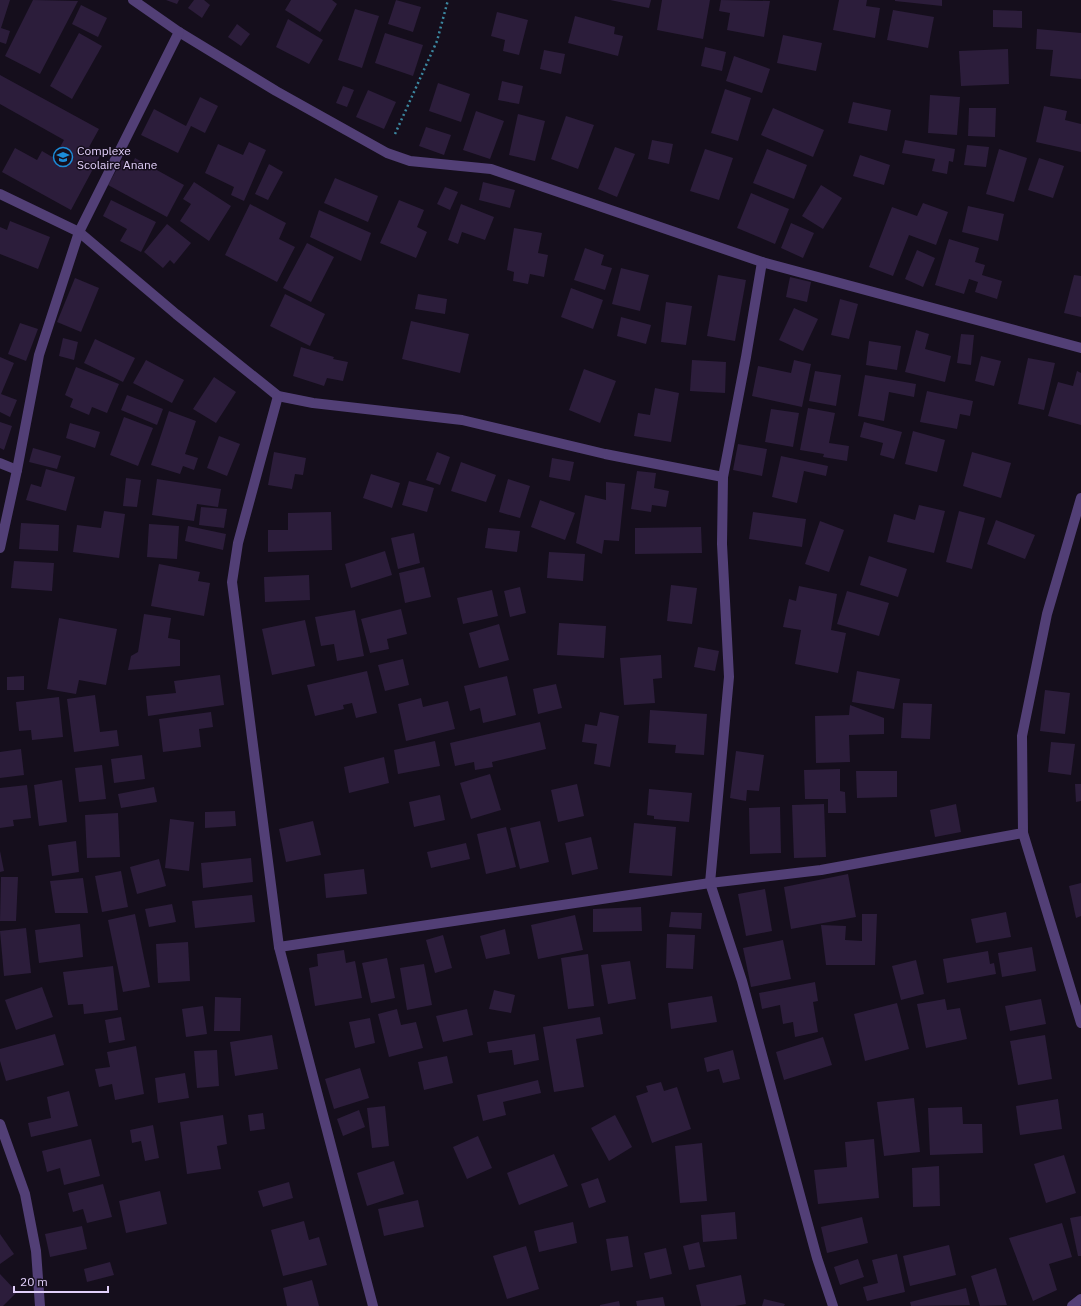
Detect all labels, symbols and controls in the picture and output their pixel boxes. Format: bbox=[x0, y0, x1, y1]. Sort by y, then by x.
place label: Complexe Scolaire Anane bbox=[77, 143, 158, 172]
school or university icon: Complexe Scolaire Anane bbox=[52, 146, 74, 168]
scale bar bbox=[14, 1268, 108, 1294]
text: 20 m bbox=[20, 1274, 48, 1289]

